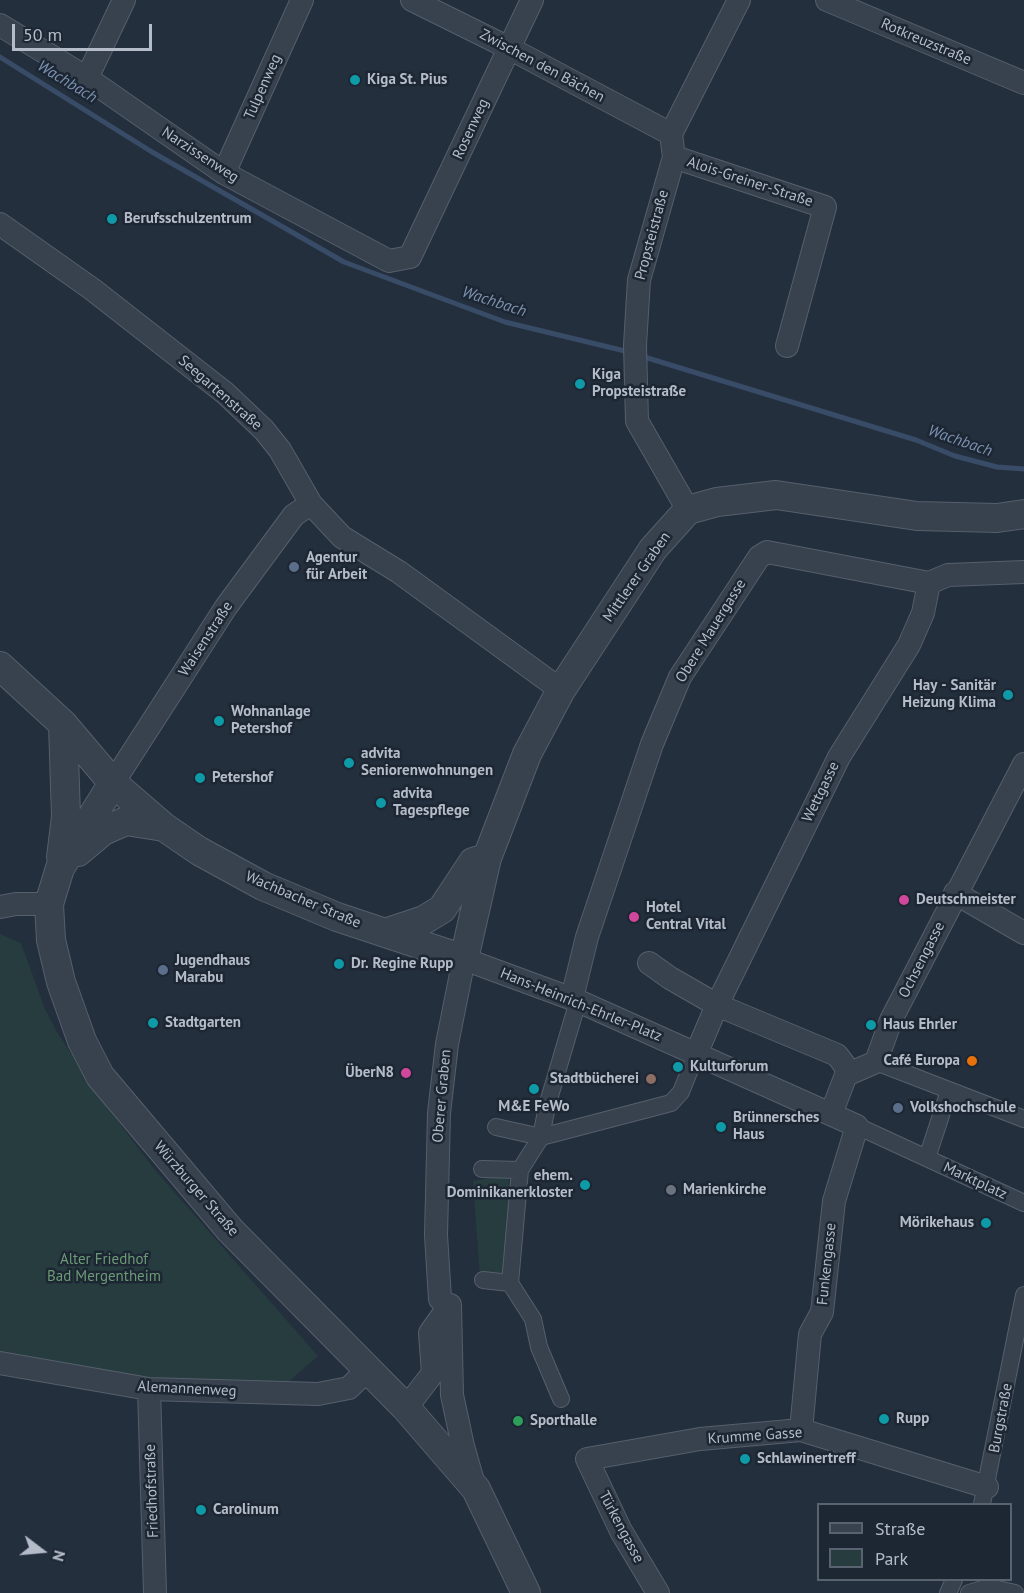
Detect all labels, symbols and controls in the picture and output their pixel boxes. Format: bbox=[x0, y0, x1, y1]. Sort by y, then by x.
scale bar bbox=[15, 12, 154, 50]
street label: Rotkreuzstraße bbox=[878, 15, 974, 69]
text: 50 m bbox=[23, 23, 62, 46]
street label: Zwischen den Bächen bbox=[477, 25, 607, 107]
street label: Tulpenweg bbox=[241, 52, 285, 122]
water label: Wachbach bbox=[34, 57, 100, 107]
place label: Kiga St. Pius bbox=[367, 71, 447, 89]
marker: Kiga St. Pius bbox=[348, 73, 362, 87]
street label: Rosenweg bbox=[449, 96, 493, 162]
street label: Narzissenweg bbox=[158, 123, 242, 187]
street label: Alois-Greiner-Straße bbox=[685, 153, 815, 211]
street label: Propsteistraße bbox=[631, 188, 673, 282]
place label: Berufsschulzentrum bbox=[124, 210, 252, 228]
marker: Berufsschulzentrum bbox=[105, 212, 119, 226]
water label: Wachbach bbox=[459, 283, 529, 321]
street label: Seegartenstraße bbox=[174, 352, 266, 434]
place label: Kiga Propsteistraße bbox=[592, 366, 686, 401]
marker: Kiga Propsteistraße bbox=[573, 377, 587, 391]
water label: Wachbach bbox=[925, 421, 995, 461]
street label: Mittlerer Graben bbox=[599, 529, 675, 625]
place label: Agentur für Arbeit bbox=[306, 549, 367, 584]
marker: Agentur für Arbeit bbox=[287, 560, 301, 574]
street label: Obere Mauergasse bbox=[672, 576, 750, 686]
street label: Waisenstraße bbox=[175, 598, 237, 680]
place label: Hay - Sanitär Heizung Klima bbox=[902, 677, 996, 712]
marker: Hay - Sanitär Heizung Klima bbox=[1001, 688, 1015, 702]
place label: Wohnanlage Petershof bbox=[231, 703, 311, 738]
marker: Wohnanlage Petershof bbox=[212, 714, 226, 728]
place label: advita Seniorenwohnungen bbox=[361, 745, 493, 780]
marker: advita Seniorenwohnungen bbox=[342, 756, 356, 770]
street label: Wettgasse bbox=[799, 759, 843, 825]
place label: Petershof bbox=[212, 769, 273, 787]
marker: Petershof bbox=[193, 771, 207, 785]
place label: advita Tagespflege bbox=[393, 785, 470, 820]
marker: advita Tagespflege bbox=[374, 796, 388, 810]
street label: Wachbacher Straße bbox=[243, 868, 363, 932]
place label: Deutschmeister bbox=[916, 891, 1016, 909]
marker: Deutschmeister bbox=[897, 893, 911, 907]
place label: Hotel Central Vital bbox=[646, 899, 726, 934]
marker: Hotel Central Vital bbox=[627, 910, 641, 924]
street label: Ochsengasse bbox=[895, 919, 949, 1001]
place label: Jugendhaus Marabu bbox=[175, 952, 250, 987]
place label: Dr. Regine Rupp bbox=[351, 955, 453, 973]
marker: Dr. Regine Rupp bbox=[332, 957, 346, 971]
marker: Jugendhaus Marabu bbox=[156, 963, 170, 977]
street label: Hans-Heinrich-Ehrler-Platz bbox=[498, 964, 664, 1046]
place label: Stadtgarten bbox=[165, 1014, 241, 1032]
marker: Stadtgarten bbox=[146, 1016, 160, 1030]
place label: Haus Ehrler bbox=[883, 1016, 957, 1034]
marker: Haus Ehrler bbox=[864, 1018, 878, 1032]
street label: Oberer Graben bbox=[429, 1049, 455, 1143]
place label: Café Europa bbox=[883, 1052, 960, 1070]
marker: Café Europa bbox=[965, 1054, 979, 1068]
place label: Kulturforum bbox=[690, 1058, 768, 1076]
marker: Kulturforum bbox=[671, 1060, 685, 1074]
place label: ÜberN8 bbox=[345, 1064, 394, 1082]
marker: ÜberN8 bbox=[399, 1066, 413, 1080]
place label: Stadtbücherei bbox=[550, 1070, 639, 1088]
marker: Stadtbücherei bbox=[644, 1072, 658, 1086]
marker: M&E FeWo bbox=[527, 1082, 541, 1096]
place label: M&E FeWo bbox=[498, 1098, 570, 1116]
place label: Volkshochschule bbox=[910, 1099, 1016, 1117]
marker: Volkshochschule bbox=[891, 1101, 905, 1115]
place label: Brünnersches Haus bbox=[733, 1109, 819, 1144]
marker: Brünnersches Haus bbox=[714, 1120, 728, 1134]
street label: Würzburger Straße bbox=[150, 1138, 242, 1240]
street label: Marktplatz bbox=[940, 1158, 1010, 1204]
place label: ehem. Dominikanerkloster bbox=[447, 1167, 573, 1202]
marker: ehem. Dominikanerkloster bbox=[578, 1178, 592, 1192]
place label: Marienkirche bbox=[683, 1181, 766, 1199]
marker: Marienkirche bbox=[664, 1183, 678, 1197]
place label: Mörikehaus bbox=[900, 1214, 974, 1232]
marker: Mörikehaus bbox=[979, 1216, 993, 1230]
street label: Funkengasse bbox=[814, 1222, 840, 1306]
park label: Alter Friedhof Bad Mergentheim bbox=[47, 1251, 161, 1286]
street label: Alemannenweg bbox=[137, 1377, 237, 1401]
street label: Burgstraße bbox=[985, 1382, 1017, 1454]
place label: Rupp bbox=[896, 1410, 929, 1428]
place label: Sporthalle bbox=[530, 1412, 597, 1430]
marker: Rupp bbox=[877, 1412, 891, 1426]
marker: Sporthalle bbox=[511, 1414, 525, 1428]
street label: Krumme Gasse bbox=[707, 1424, 803, 1448]
street label: Friedhofstraße bbox=[141, 1444, 163, 1538]
place label: Schlawinertreff bbox=[757, 1450, 856, 1468]
marker: Schlawinertreff bbox=[738, 1452, 752, 1466]
street label: Türkengasse bbox=[595, 1488, 647, 1566]
place label: Carolinum bbox=[213, 1501, 279, 1519]
marker: Carolinum bbox=[194, 1503, 208, 1517]
legend bbox=[817, 1503, 1012, 1581]
text: Straße bbox=[875, 1517, 926, 1540]
north arrow bbox=[12, 1521, 72, 1581]
text: Park bbox=[875, 1547, 908, 1570]
text: N bbox=[48, 1548, 70, 1564]

